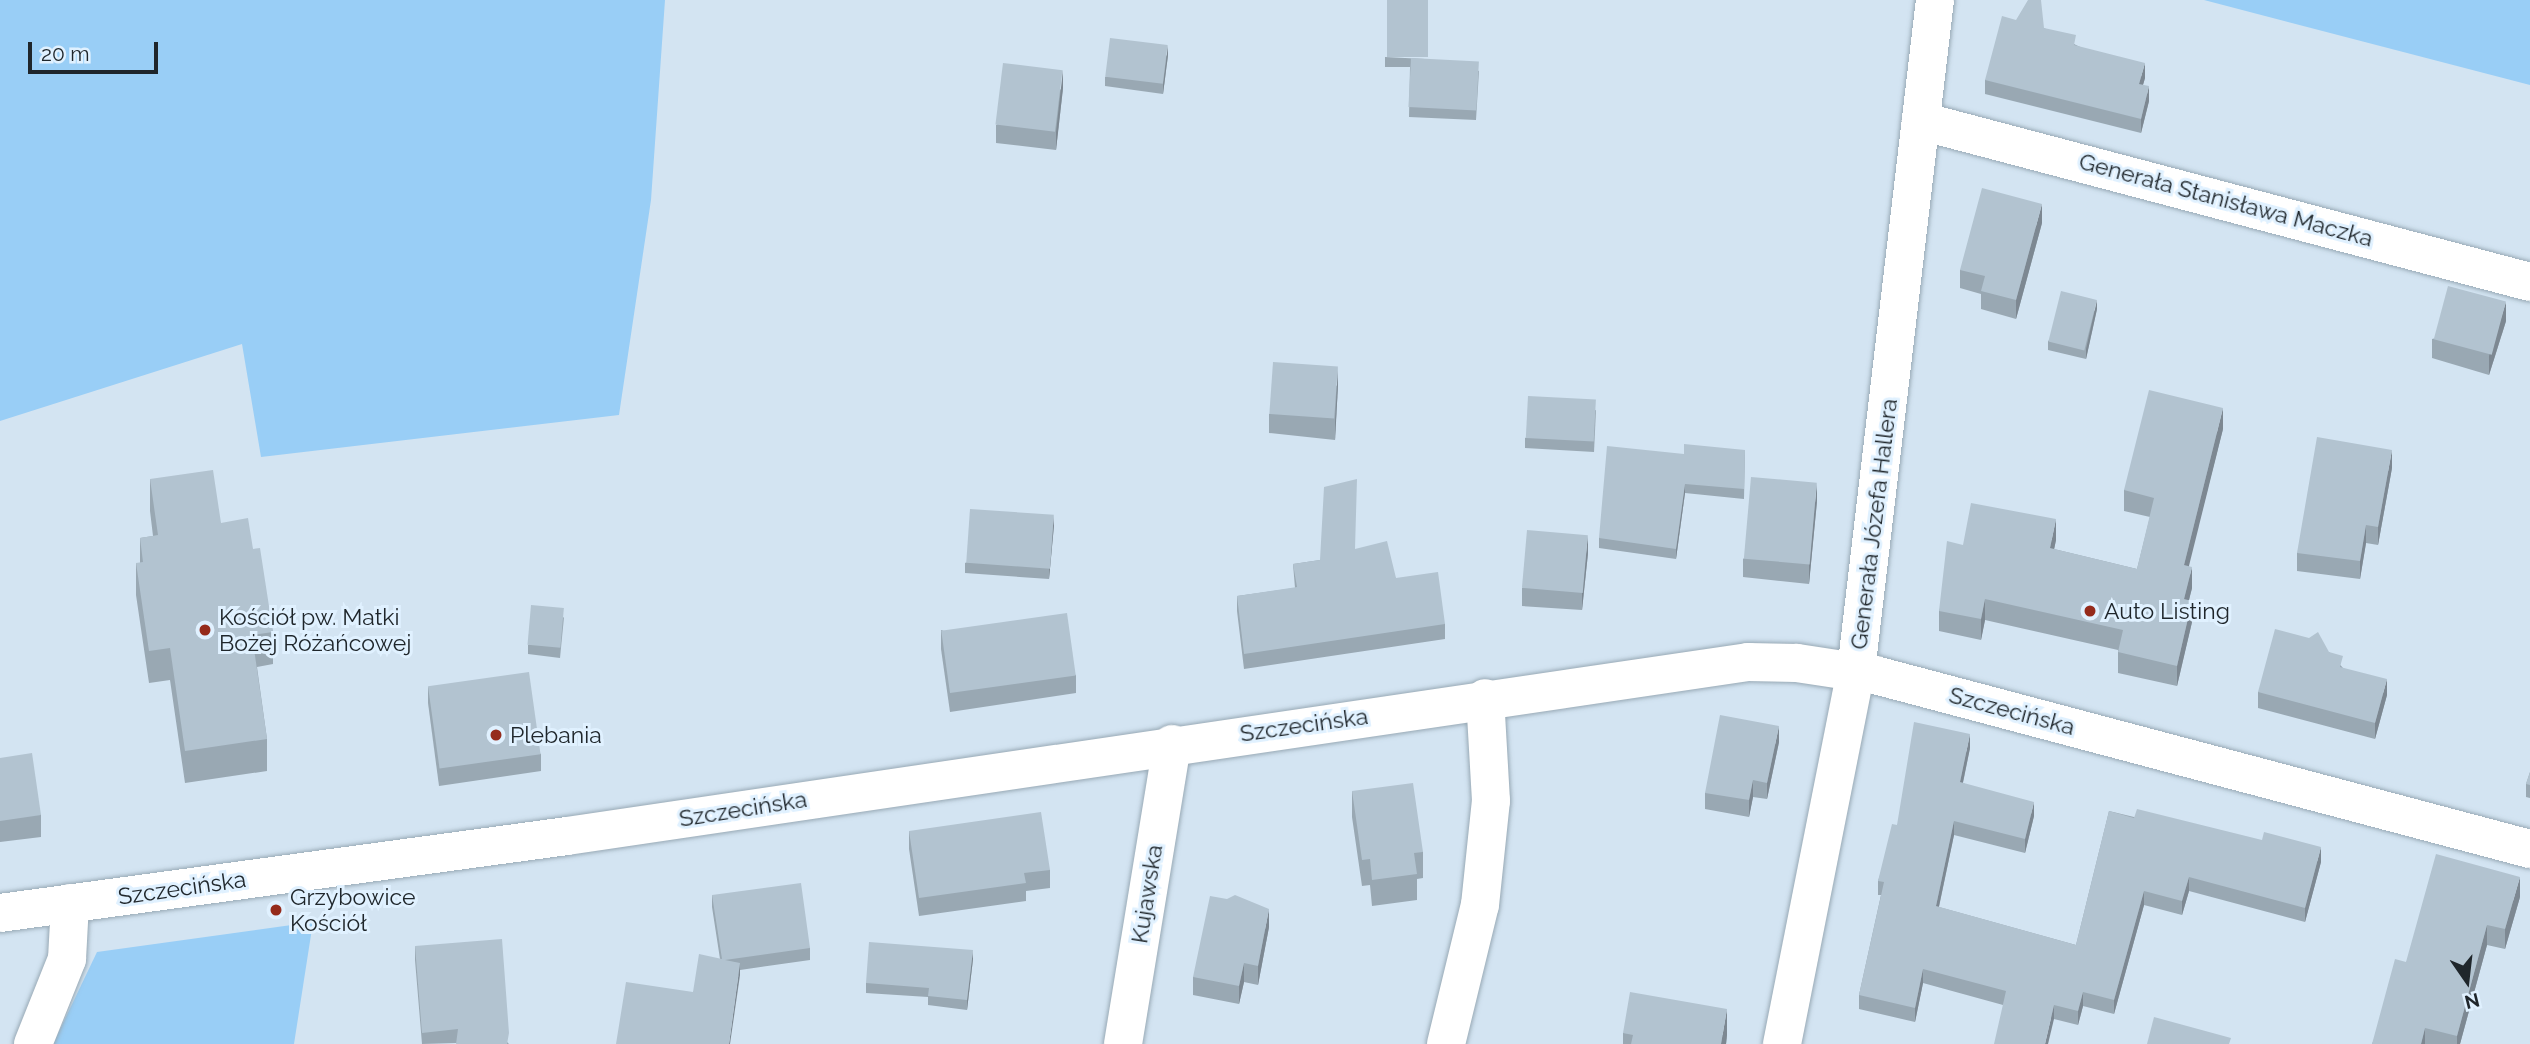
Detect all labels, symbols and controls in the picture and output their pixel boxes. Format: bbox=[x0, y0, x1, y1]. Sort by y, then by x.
scale bar bbox=[32, 28, 161, 72]
text: 20 m bbox=[41, 41, 89, 66]
street label: Generała Stanisława Maczka bbox=[2076, 147, 2376, 253]
street label: Generała Józefa Hallera bbox=[1845, 397, 1903, 651]
place label: Auto Listing bbox=[2104, 597, 2230, 625]
place label: Kościół pw. Matki Bożej Różańcowej bbox=[219, 603, 411, 657]
marker: Auto Listing bbox=[2082, 603, 2098, 619]
marker: Kościół pw. Matki Bożej Różańcowej bbox=[197, 622, 213, 638]
street label: Szczecińska bbox=[1946, 681, 2078, 741]
street label: Szczecińska bbox=[1238, 702, 1370, 748]
place label: Plebania bbox=[510, 721, 602, 749]
marker: Plebania bbox=[488, 727, 504, 743]
street label: Szczecińska bbox=[677, 785, 809, 833]
street label: Kujawska bbox=[1126, 843, 1168, 945]
street label: Szczecińska bbox=[116, 865, 248, 911]
place label: Grzybowice Kościół bbox=[290, 883, 416, 937]
marker: Grzybowice Kościół bbox=[268, 902, 284, 918]
north arrow bbox=[2432, 946, 2502, 1016]
text: N bbox=[2462, 989, 2482, 1014]

